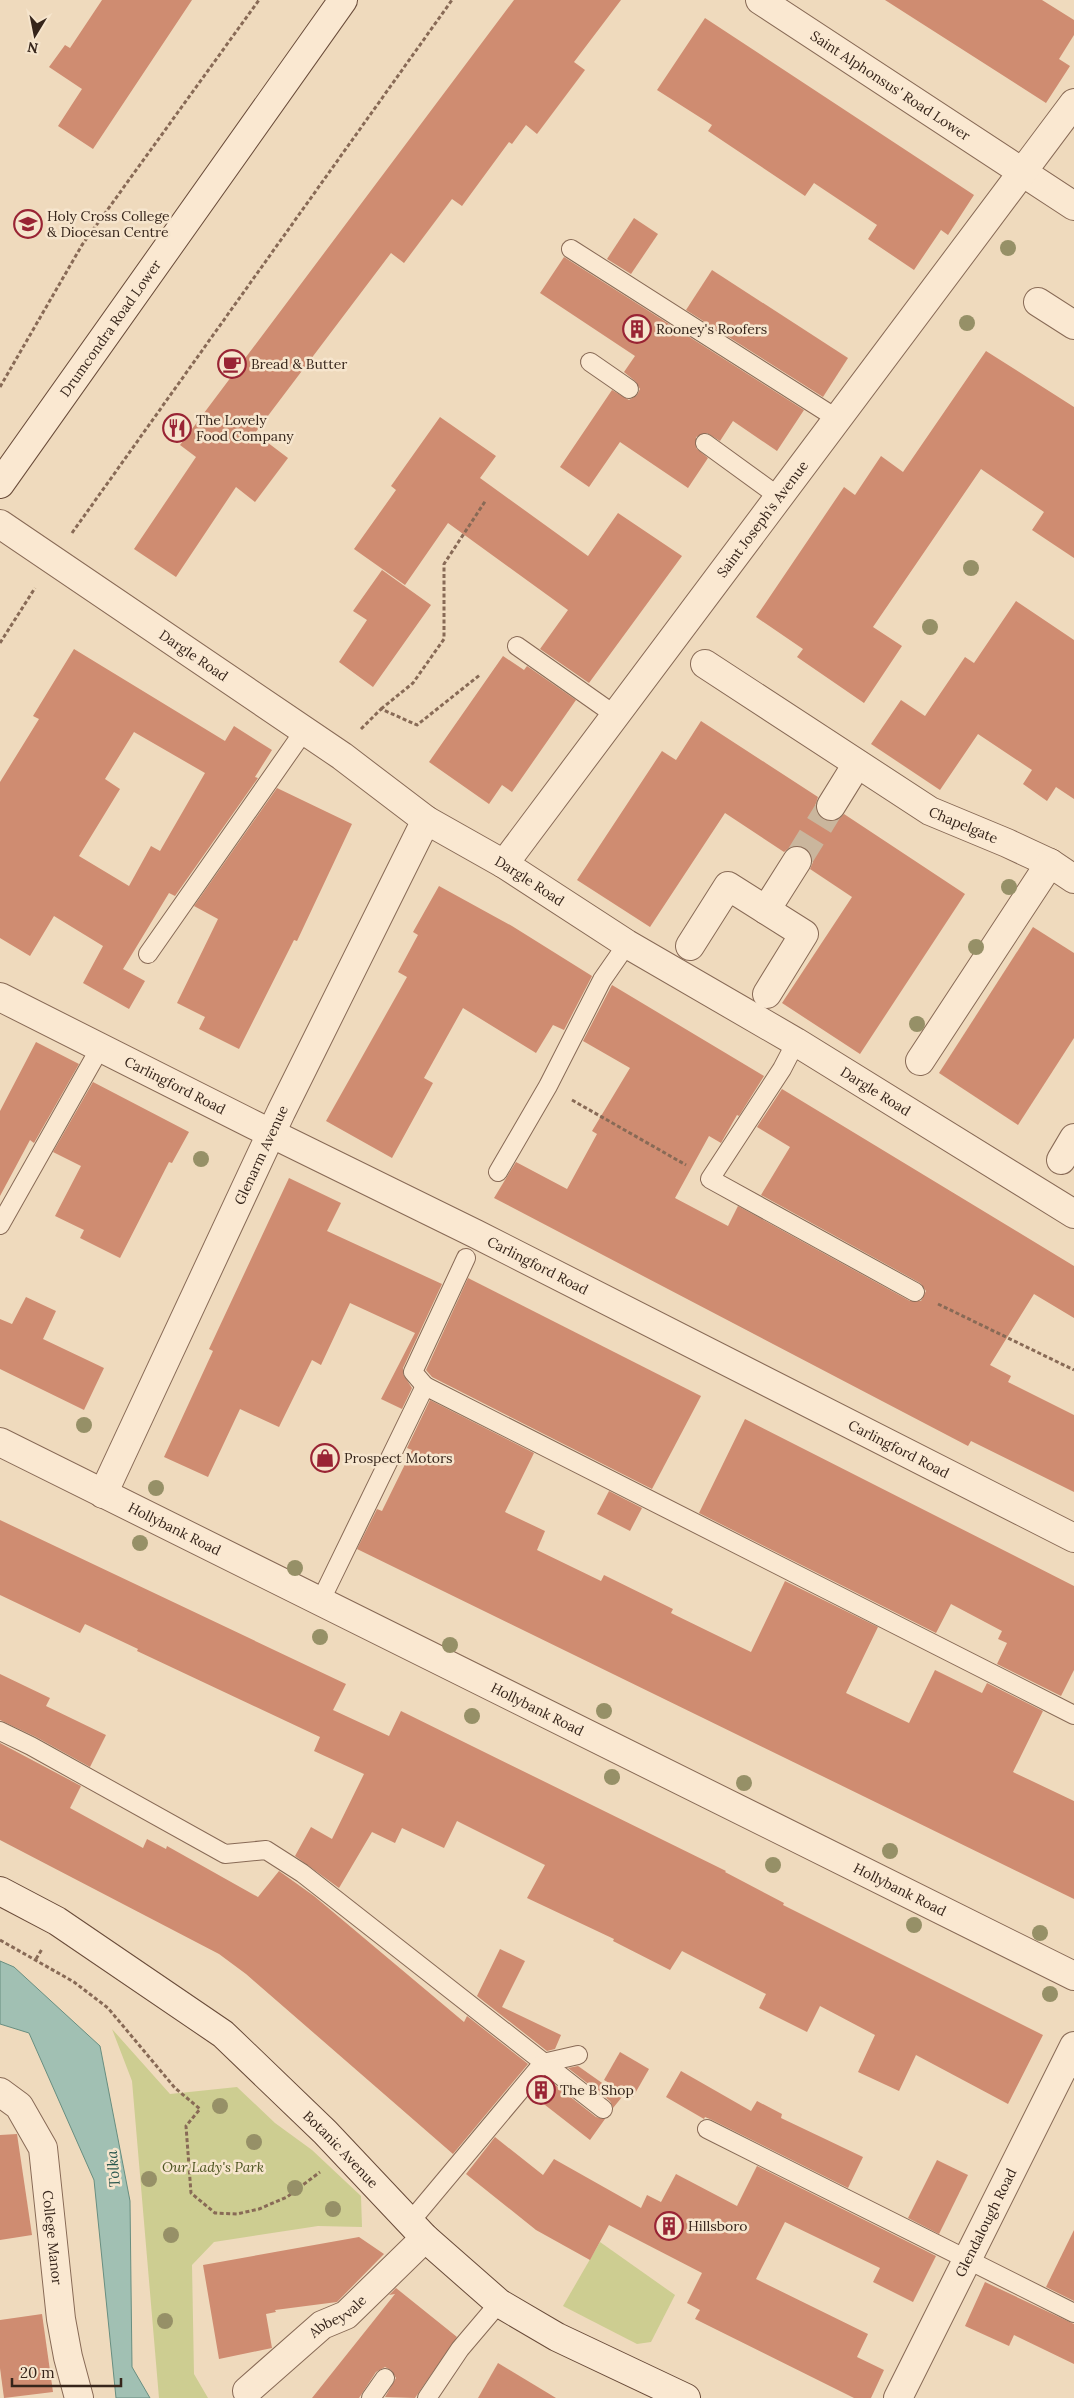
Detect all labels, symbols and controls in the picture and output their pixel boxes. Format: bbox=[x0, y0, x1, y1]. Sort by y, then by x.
north arrow bbox=[10, 10, 60, 60]
street label: Saint Alphonsus' Road Lower bbox=[807, 27, 974, 145]
text: N bbox=[26, 38, 40, 58]
place label: Holy Cross College & Diocesan Centre bbox=[47, 207, 170, 241]
school or university icon: Holy Cross College & Diocesan Centre bbox=[13, 209, 43, 239]
street label: Drumcondra Road Lower bbox=[56, 256, 165, 400]
building icon: Rooney's Roofers bbox=[622, 314, 652, 344]
place label: Rooney's Roofers bbox=[656, 320, 767, 338]
cafe icon: Bread & Butter bbox=[217, 349, 247, 379]
place label: Bread & Butter bbox=[251, 355, 347, 373]
place label: The Lovely Food Company bbox=[196, 411, 294, 445]
restaurant icon: The Lovely Food Company bbox=[162, 413, 192, 443]
street label: Saint Joseph's Avenue bbox=[713, 457, 812, 581]
street label: Dargle Road bbox=[156, 626, 232, 685]
street label: Chapelgate bbox=[926, 803, 1001, 847]
street label: Dargle Road bbox=[492, 852, 568, 910]
street label: Carlingford Road bbox=[121, 1052, 229, 1118]
street label: Dargle Road bbox=[837, 1063, 914, 1120]
street label: Glenarm Avenue bbox=[230, 1102, 292, 1208]
street label: Carlingford Road bbox=[484, 1232, 591, 1299]
street label: Carlingford Road bbox=[845, 1416, 952, 1482]
shop icon: Prospect Motors bbox=[310, 1443, 340, 1473]
place label: Prospect Motors bbox=[344, 1449, 453, 1467]
street label: Hollybank Road bbox=[125, 1498, 224, 1559]
street label: Hollybank Road bbox=[488, 1679, 587, 1740]
street label: Hollybank Road bbox=[851, 1859, 949, 1920]
building icon: The B Shop bbox=[526, 2075, 556, 2105]
place label: The B Shop bbox=[560, 2081, 634, 2099]
street label: Botanic Avenue bbox=[299, 2107, 382, 2192]
water label: Tolka bbox=[102, 2149, 124, 2188]
park label: Our Lady's Park bbox=[162, 2158, 264, 2176]
street label: Glendalough Road bbox=[951, 2165, 1020, 2280]
street label: College Manor bbox=[38, 2189, 66, 2286]
building icon: Hillsboro bbox=[654, 2211, 684, 2241]
place label: Hillsboro bbox=[688, 2217, 747, 2235]
street label: Abbeyvale bbox=[304, 2291, 370, 2342]
scale bar bbox=[12, 2356, 121, 2388]
text: 20 m bbox=[20, 2363, 55, 2382]

